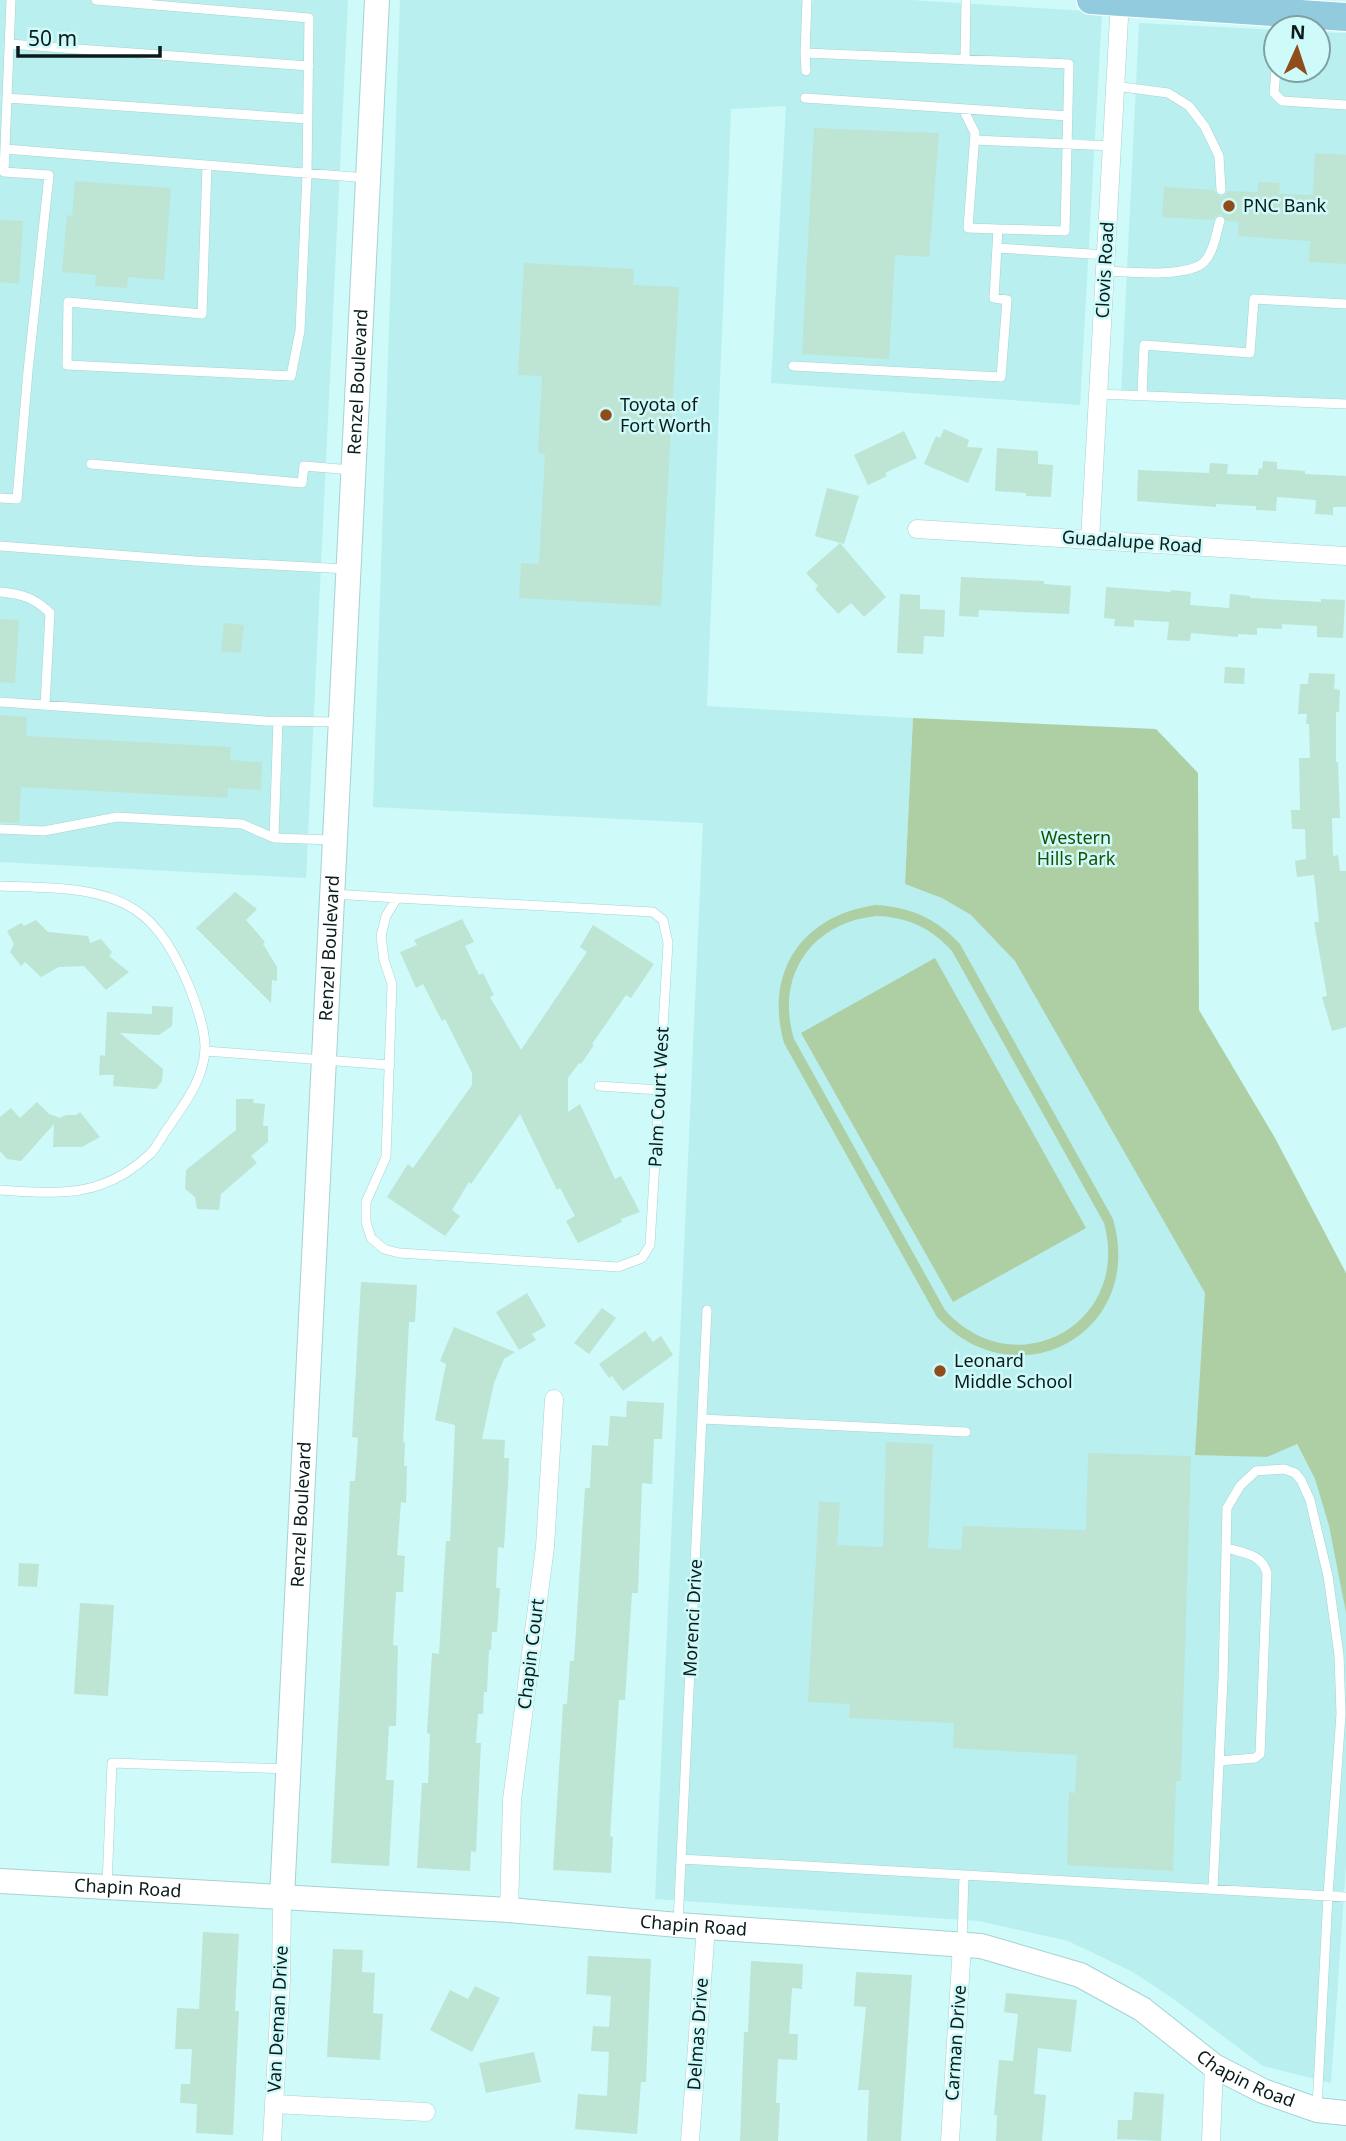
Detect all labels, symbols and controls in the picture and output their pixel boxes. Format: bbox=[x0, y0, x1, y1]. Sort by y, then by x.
scale bar bbox=[18, 14, 159, 58]
north arrow bbox=[1262, 14, 1332, 84]
text: N bbox=[1289, 19, 1306, 45]
text: 50 m bbox=[28, 24, 77, 52]
place label: PNC Bank bbox=[1243, 193, 1327, 217]
marker: PNC Bank bbox=[1221, 198, 1237, 214]
street label: Clovis Road bbox=[1089, 221, 1119, 319]
street label: Renzel Boulevard bbox=[341, 308, 373, 455]
place label: Toyota of Fort Worth bbox=[620, 392, 711, 437]
marker: Toyota of Fort Worth bbox=[598, 407, 614, 423]
street label: Guadalupe Road bbox=[1061, 524, 1203, 558]
park label: Western Hills Park bbox=[1037, 825, 1116, 870]
street label: Renzel Boulevard bbox=[313, 875, 344, 1022]
street label: Palm Court West bbox=[642, 1026, 674, 1168]
place label: Leonard Middle School bbox=[954, 1348, 1073, 1393]
marker: Leonard Middle School bbox=[932, 1363, 948, 1379]
street label: Renzel Boulevard bbox=[285, 1441, 316, 1588]
street label: Morenci Drive bbox=[677, 1558, 707, 1678]
street label: Chapin Court bbox=[511, 1597, 549, 1711]
street label: Chapin Road bbox=[74, 1872, 182, 1902]
street label: Chapin Road bbox=[639, 1909, 748, 1941]
street label: Van Deman Drive bbox=[261, 1945, 293, 2093]
street label: Delmas Drive bbox=[681, 1977, 713, 2091]
street label: Carman Drive bbox=[939, 1984, 971, 2102]
street label: Chapin Road bbox=[1192, 2044, 1298, 2112]

